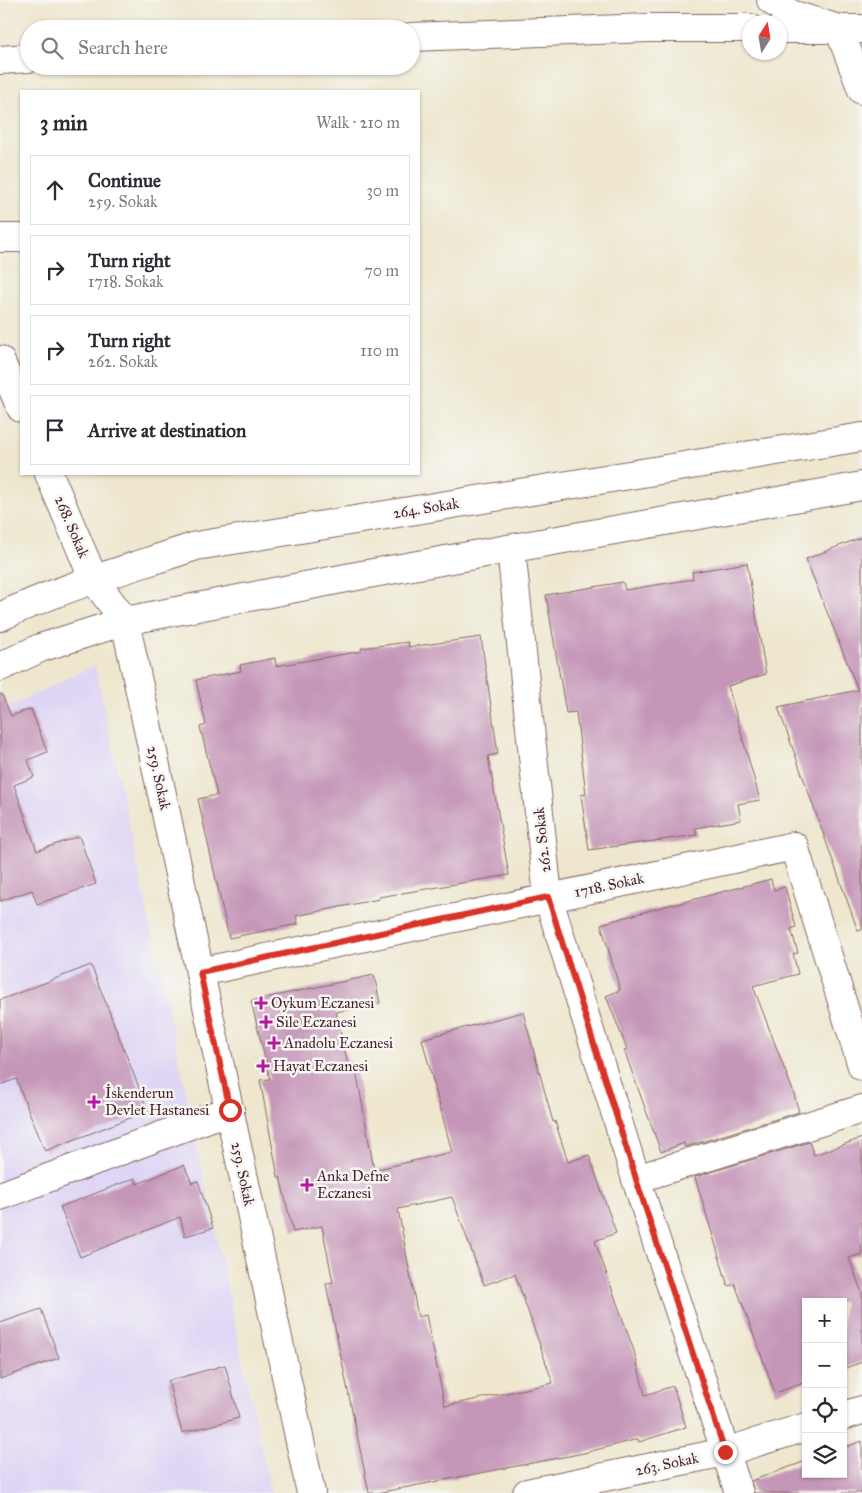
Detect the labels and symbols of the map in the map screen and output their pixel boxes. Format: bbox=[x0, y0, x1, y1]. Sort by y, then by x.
north arrow bbox=[742, 15, 787, 60]
street label: 268. Sokak bbox=[51, 493, 93, 561]
street label: 264. Sokak bbox=[392, 494, 460, 522]
street label: 259. Sokak bbox=[143, 744, 175, 812]
street label: 262. Sokak bbox=[530, 806, 554, 874]
street label: 1718. Sokak bbox=[573, 869, 645, 901]
place label: Oykum Eczanesi bbox=[271, 994, 374, 1012]
marker: Oykum Eczanesi bbox=[255, 997, 267, 1009]
place label: Sile Eczanesi bbox=[276, 1013, 357, 1031]
marker: Sile Eczanesi bbox=[260, 1016, 272, 1028]
place label: Anadolu Eczanesi bbox=[283, 1034, 393, 1052]
marker: Anadolu Eczanesi bbox=[268, 1037, 280, 1049]
place label: Hayat Eczanesi bbox=[273, 1057, 368, 1075]
marker: Hayat Eczanesi bbox=[257, 1060, 269, 1072]
place label: İskenderun Devlet Hastanesi bbox=[105, 1084, 209, 1119]
marker: İskenderun Devlet Hastanesi bbox=[87, 1095, 101, 1109]
route start bbox=[219, 1099, 242, 1122]
street label: 259. Sokak bbox=[227, 1140, 259, 1208]
place label: Anka Defne Eczanesi bbox=[316, 1167, 389, 1202]
marker: Anka Defne Eczanesi bbox=[301, 1179, 313, 1191]
route end bbox=[714, 1441, 737, 1464]
street label: 263. Sokak bbox=[634, 1449, 700, 1479]

